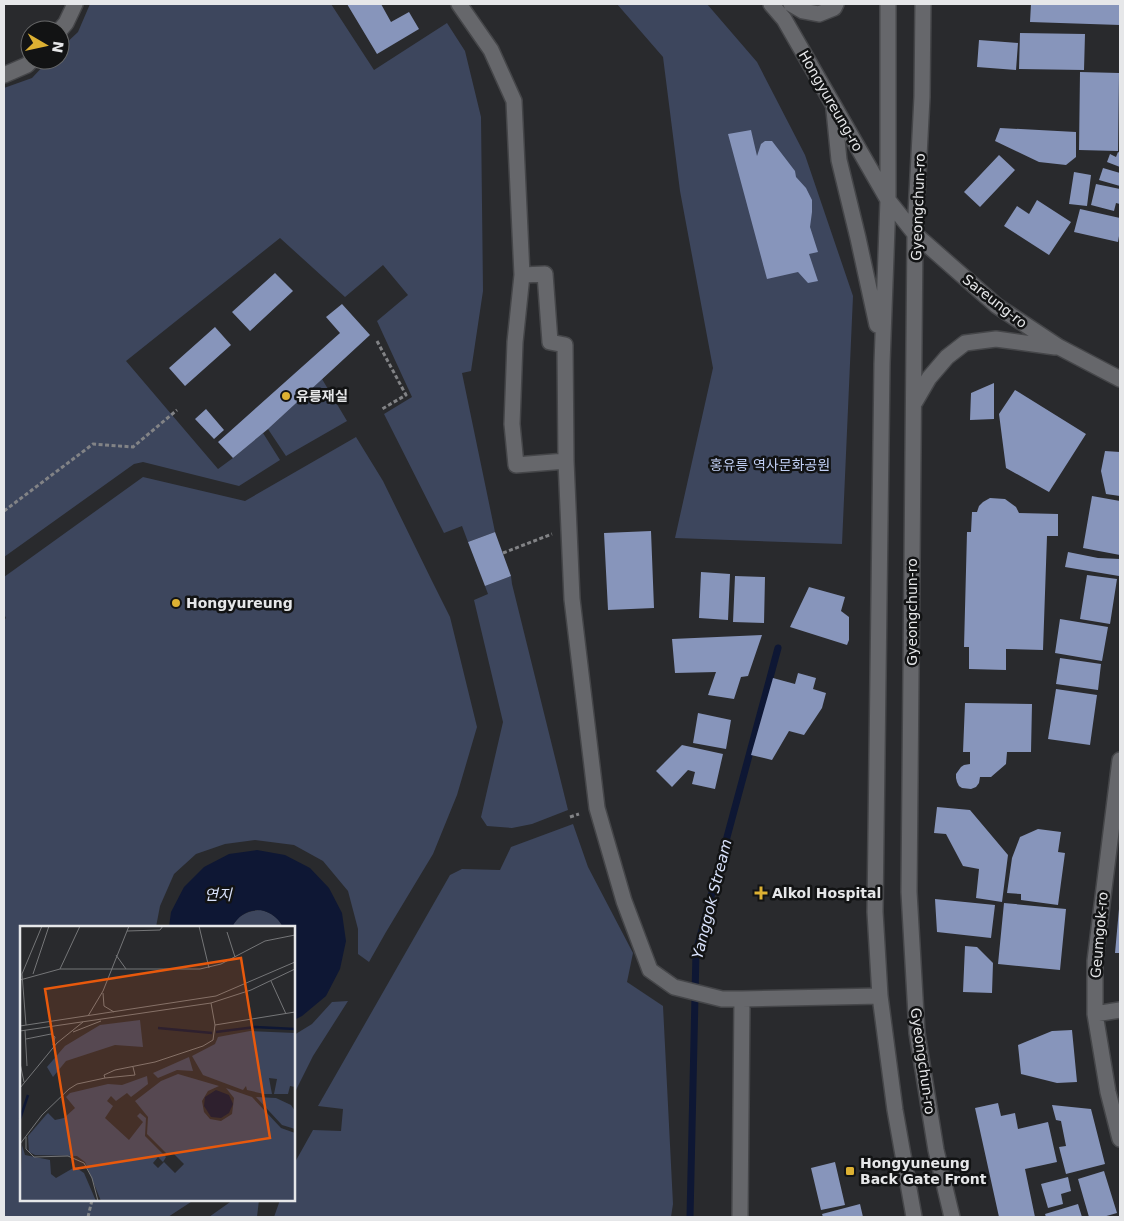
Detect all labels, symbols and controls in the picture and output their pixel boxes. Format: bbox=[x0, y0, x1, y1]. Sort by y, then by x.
north arrow bbox=[20, 20, 70, 70]
text: N bbox=[49, 40, 67, 54]
street label: Hongyureung-ro bbox=[796, 48, 866, 154]
street label: Gyeongchun-ro bbox=[908, 153, 928, 261]
street label: Sareung-ro bbox=[960, 271, 1030, 331]
place label: 유릉재실 bbox=[296, 388, 348, 404]
marker: 유릉재실 bbox=[280, 390, 292, 402]
park label: 홍유릉 역사문화공원 bbox=[710, 457, 830, 473]
street label: Gyeongchun-ro bbox=[904, 558, 920, 666]
place label: Hongyureung bbox=[186, 595, 293, 611]
marker: Hongyureung bbox=[170, 597, 182, 609]
water label: Yanggok Stream bbox=[688, 837, 736, 961]
place label: Alkol Hospital bbox=[772, 885, 881, 901]
water label: 연지 bbox=[204, 886, 233, 904]
marker: Alkol Hospital bbox=[754, 886, 768, 900]
street label: Geumgok-ro bbox=[1087, 891, 1111, 979]
inset map bbox=[20, 926, 295, 1201]
street label: Gyeongchun-ro bbox=[908, 1007, 938, 1115]
place label: Hongyuneung Back Gate Front bbox=[860, 1155, 987, 1187]
marker: Hongyuneung Back Gate Front bbox=[844, 1165, 856, 1177]

